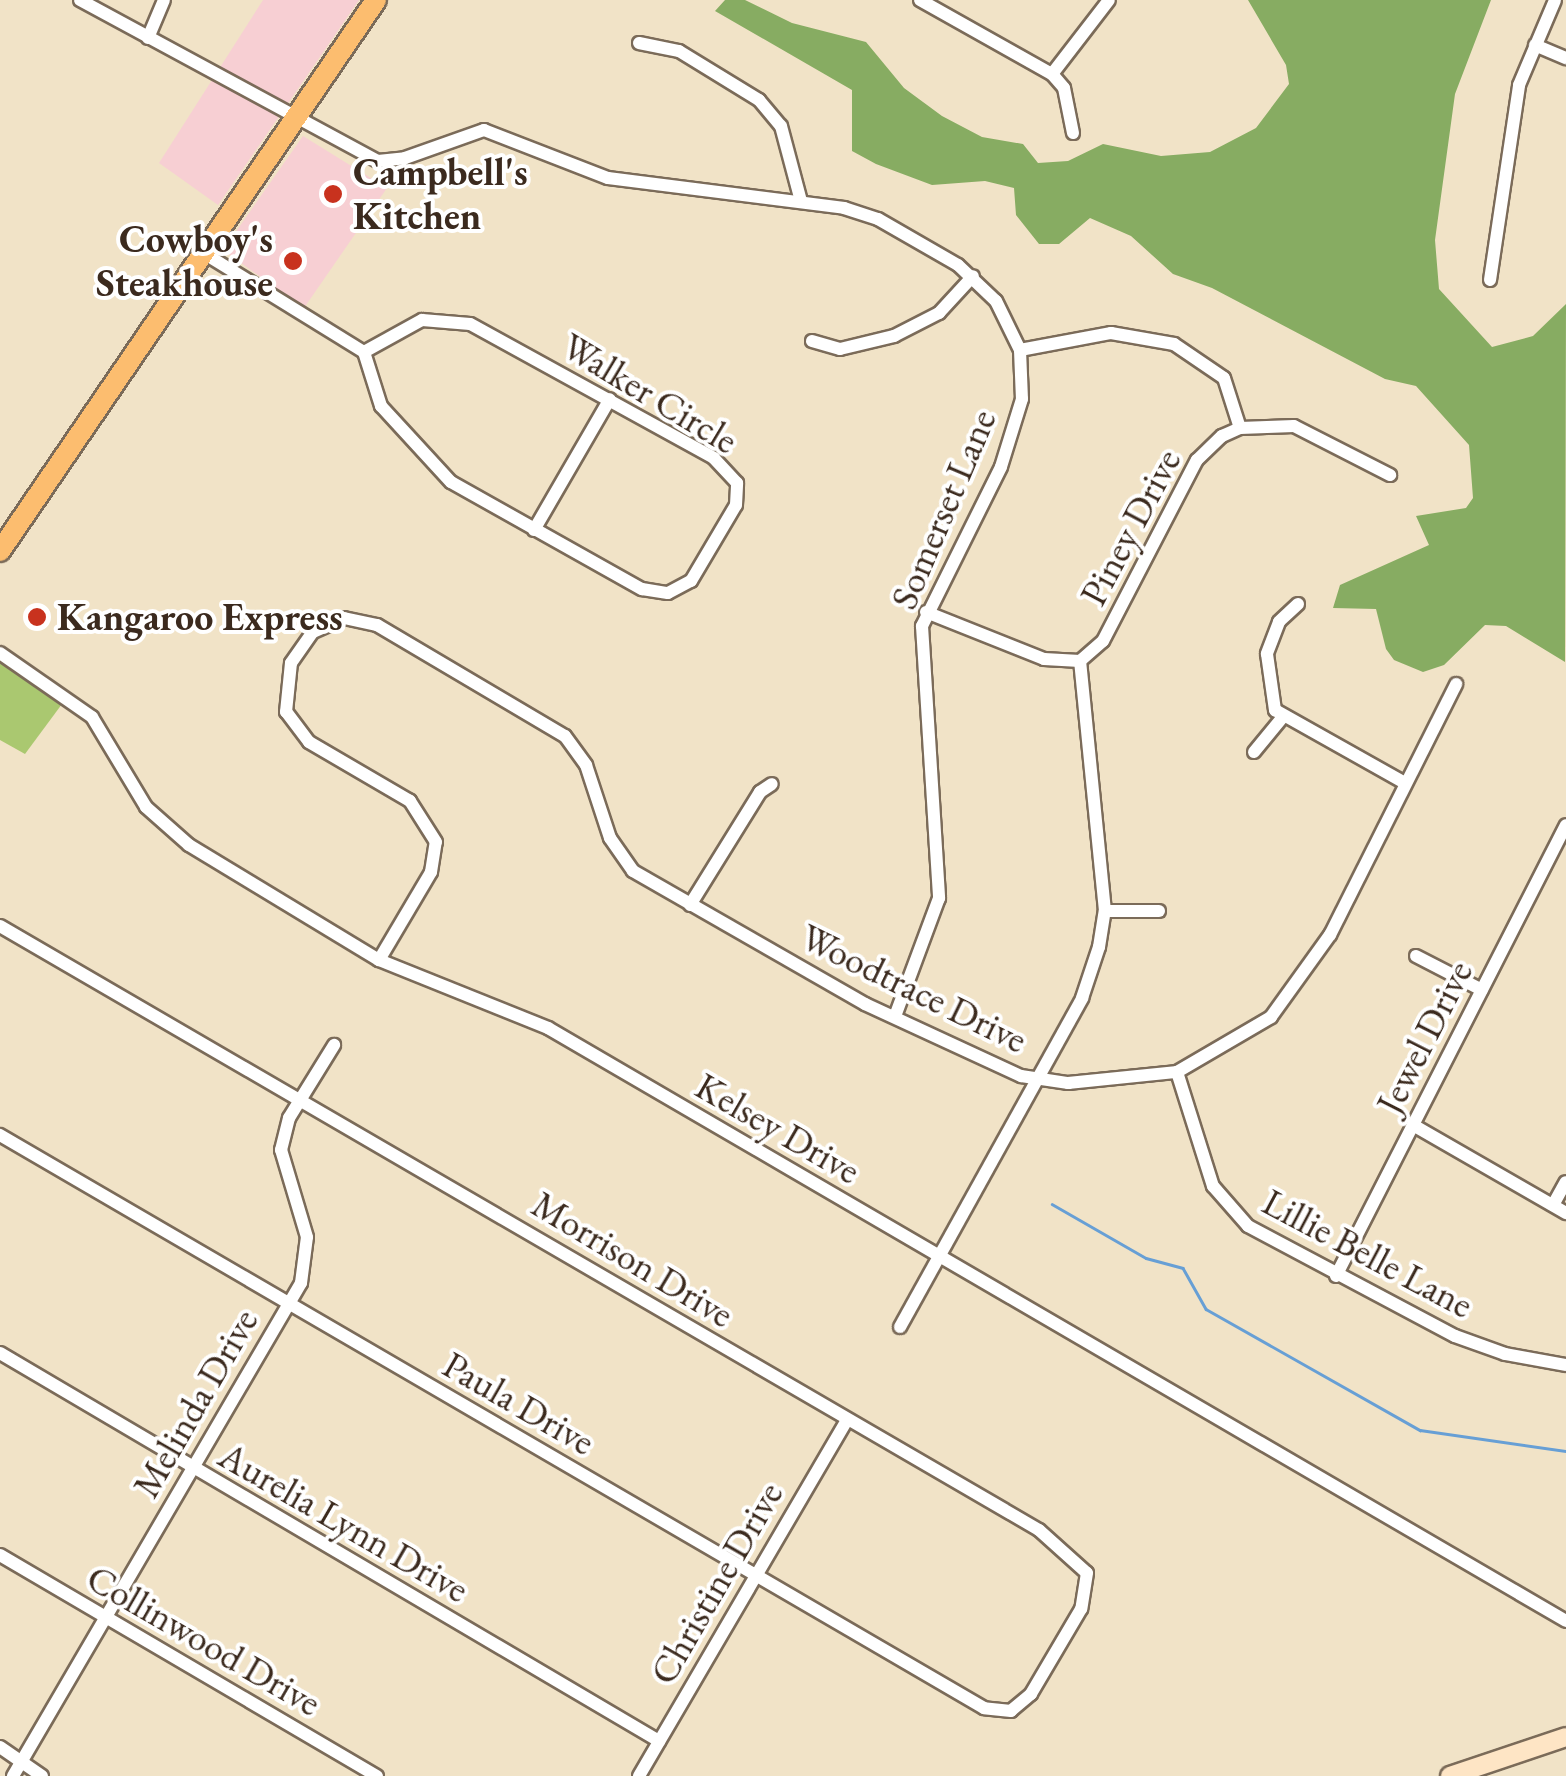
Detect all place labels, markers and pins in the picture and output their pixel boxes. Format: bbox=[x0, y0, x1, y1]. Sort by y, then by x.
place label: Campbell's Kitchen bbox=[353, 149, 528, 238]
marker: Campbell's Kitchen bbox=[322, 183, 344, 205]
place label: Cowboy's Steakhouse bbox=[96, 216, 273, 306]
marker: Cowboy's Steakhouse bbox=[282, 250, 304, 272]
place label: Kangaroo Express bbox=[57, 594, 343, 640]
marker: Kangaroo Express bbox=[26, 606, 48, 628]

